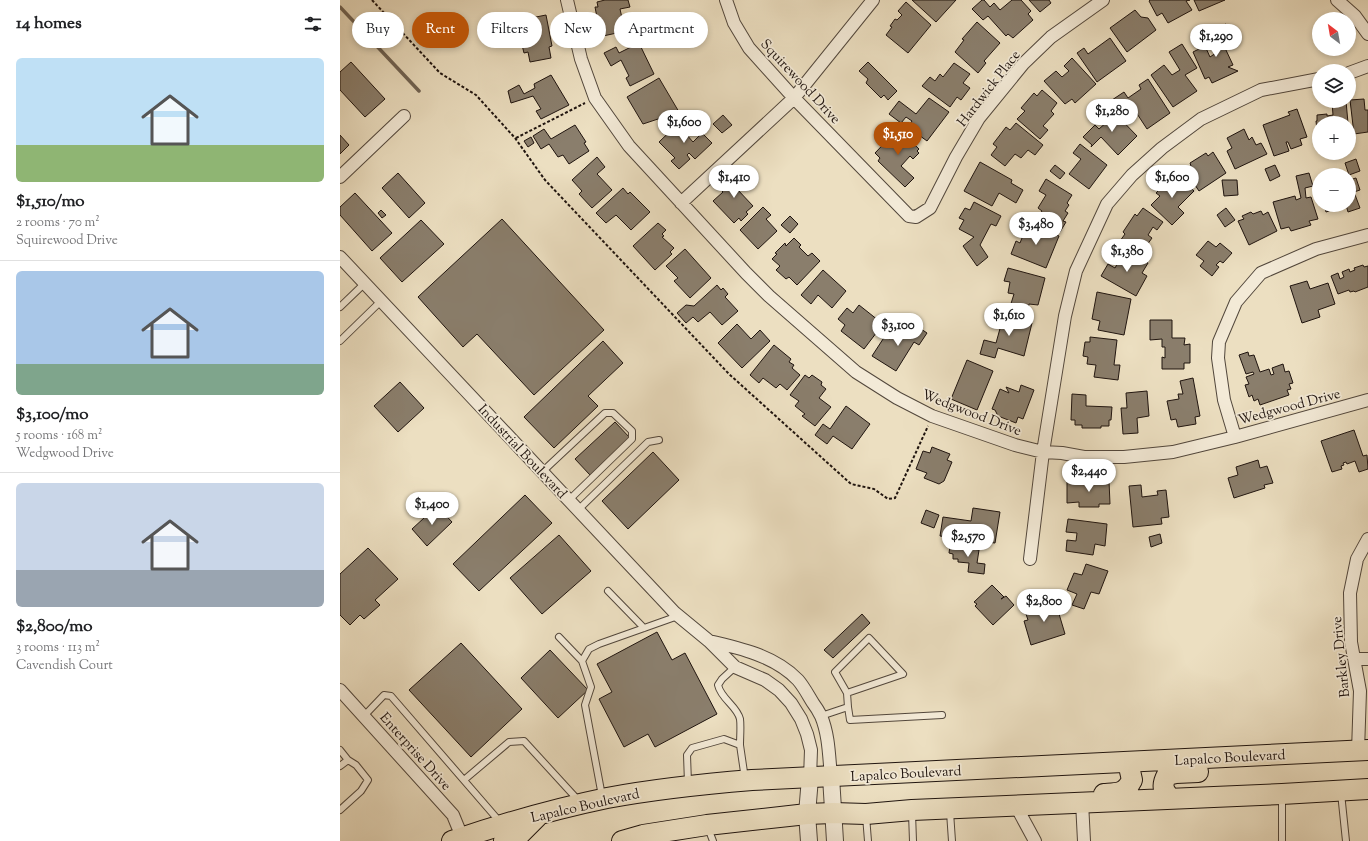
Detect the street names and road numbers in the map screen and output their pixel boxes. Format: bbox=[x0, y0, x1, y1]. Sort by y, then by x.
street label: Squirewood Drive bbox=[755, 35, 844, 129]
street label: Hardwick Place bbox=[953, 47, 1026, 132]
street label: Wedgwood Drive bbox=[1236, 385, 1343, 431]
street label: Wedgwood Drive bbox=[919, 386, 1024, 442]
street label: Industrial Boulevard bbox=[472, 401, 571, 504]
street label: Barkley Drive bbox=[1328, 615, 1356, 698]
street label: Enterprise Drive bbox=[374, 709, 455, 796]
street label: Lapalco Boulevard bbox=[1174, 746, 1286, 772]
street label: Lapalco Boulevard bbox=[850, 762, 962, 788]
street label: Lapalco Boulevard bbox=[529, 785, 642, 829]

